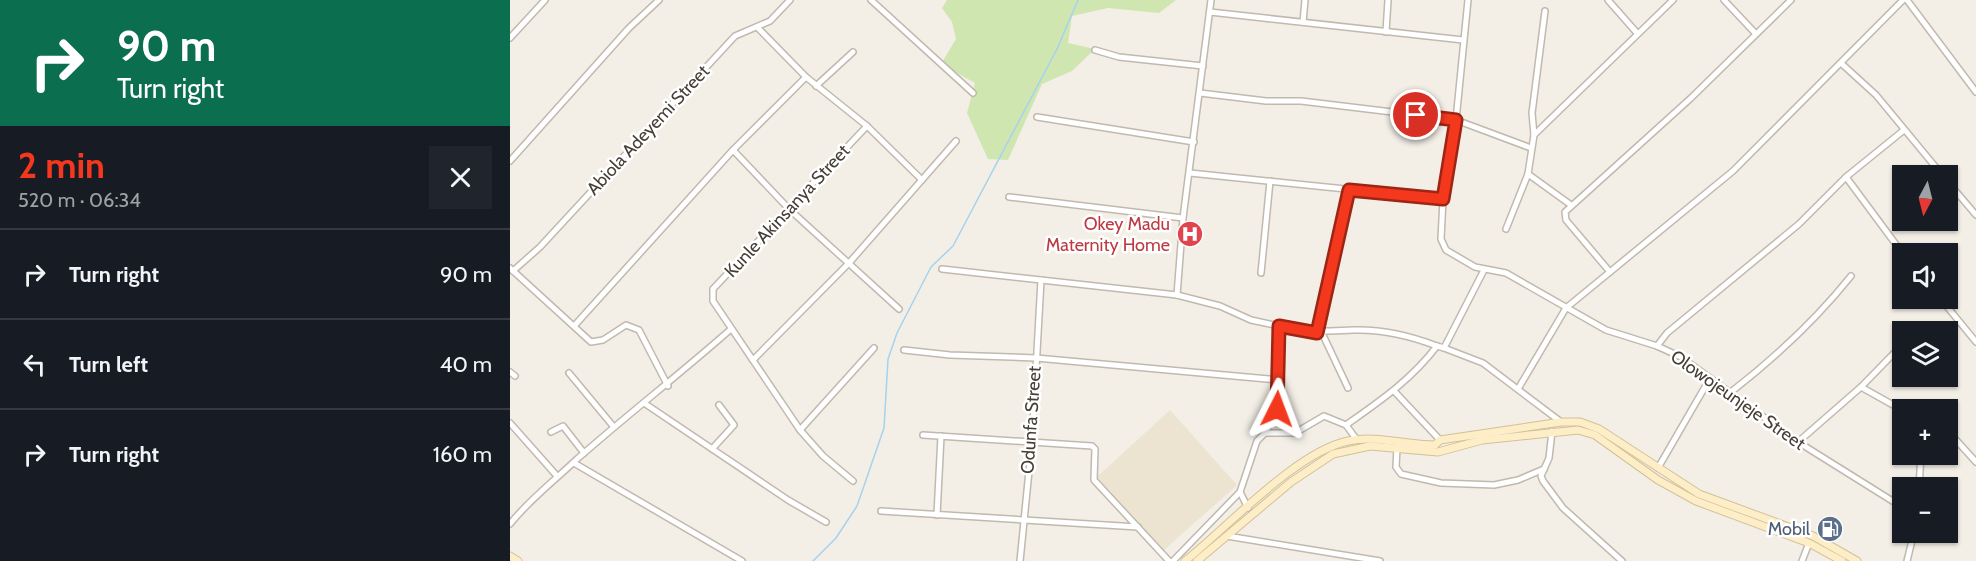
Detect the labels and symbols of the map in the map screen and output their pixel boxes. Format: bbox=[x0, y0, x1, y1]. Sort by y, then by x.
street label: Abiola Adeyemi Street bbox=[582, 60, 714, 200]
pin bbox=[1390, 89, 1441, 140]
street label: Kunle Akinsanya Street bbox=[720, 140, 854, 282]
north arrow bbox=[1892, 165, 1958, 231]
place label: Okey Madu Maternity Home bbox=[1046, 213, 1170, 256]
hospital icon: Okey Madu Maternity Home bbox=[1175, 219, 1205, 249]
street label: Olowojeunjeje Street bbox=[1666, 345, 1810, 455]
street label: Odunfa Street bbox=[1016, 365, 1046, 475]
position arrow bbox=[1245, 377, 1309, 441]
fuel station icon: Mobil bbox=[1815, 514, 1845, 544]
place label: Mobil bbox=[1768, 518, 1811, 540]

